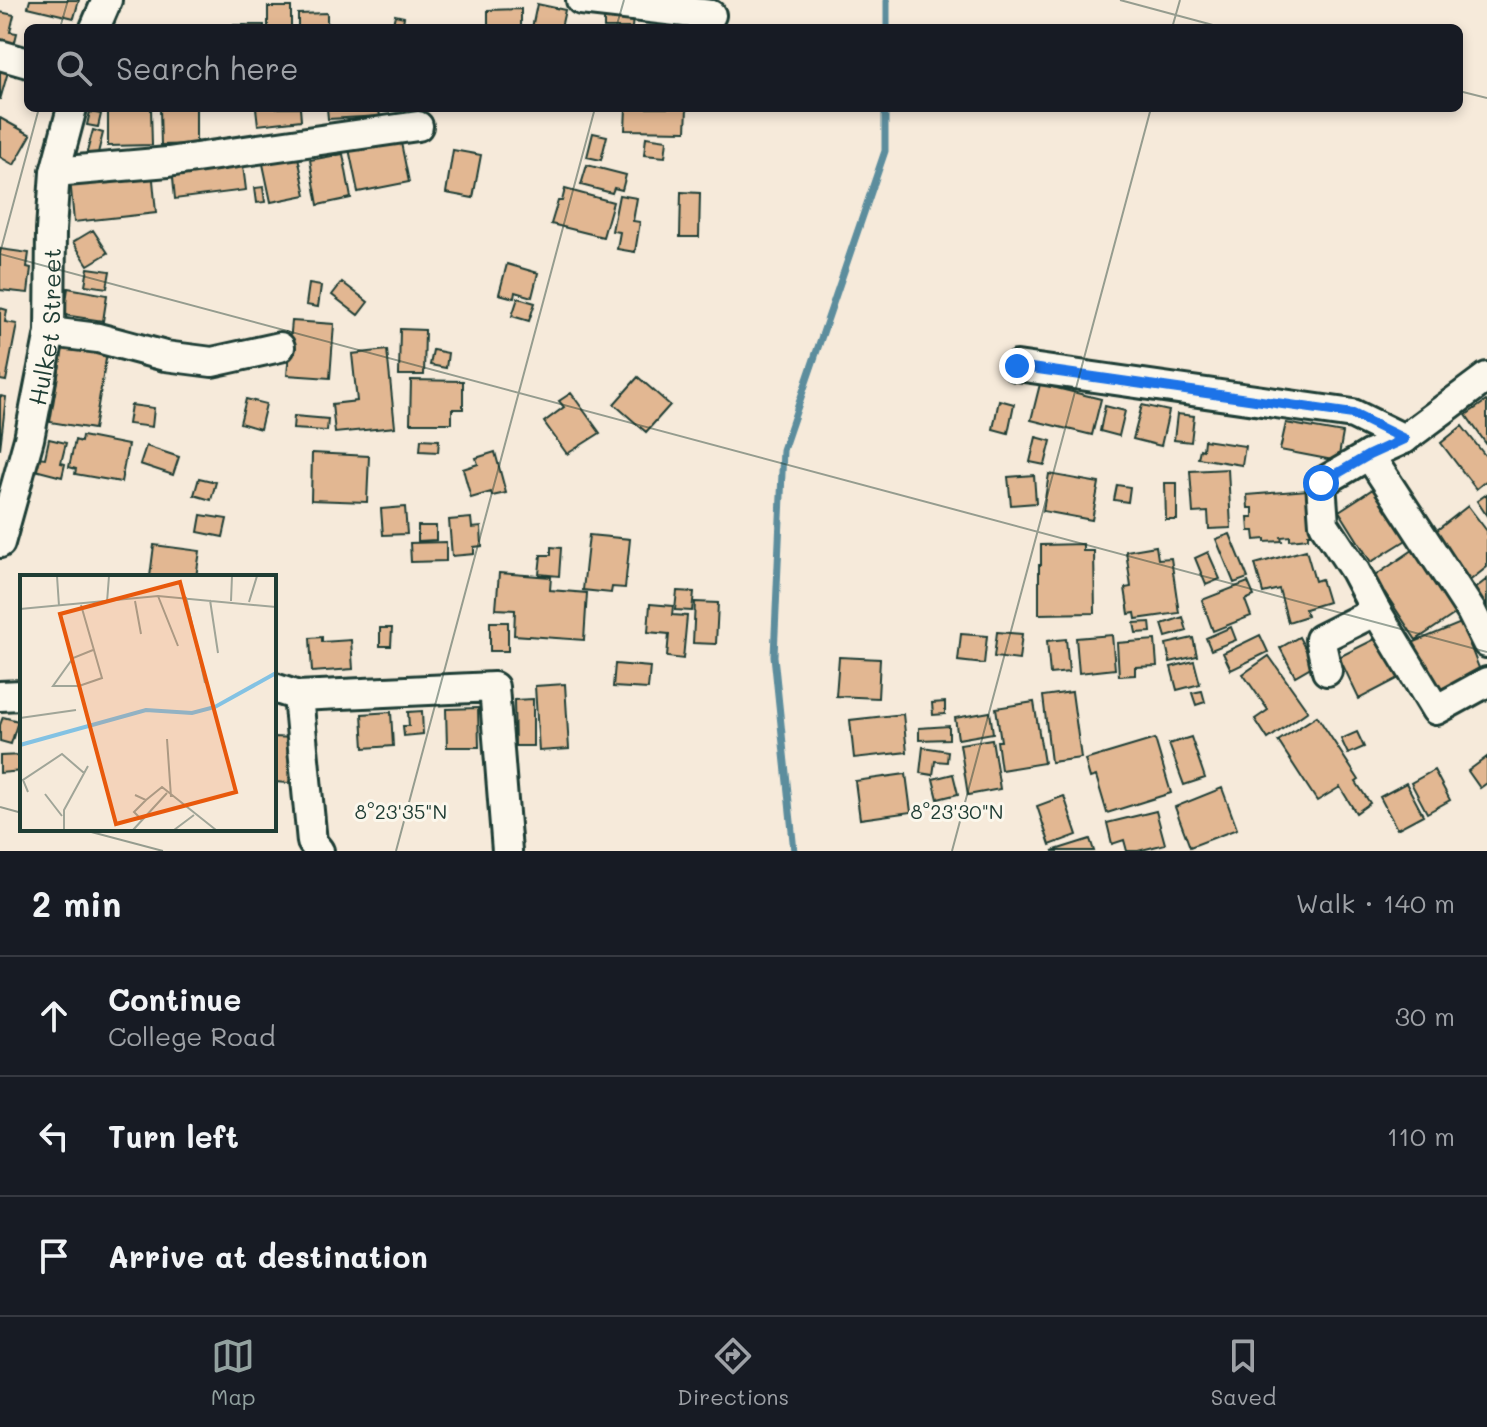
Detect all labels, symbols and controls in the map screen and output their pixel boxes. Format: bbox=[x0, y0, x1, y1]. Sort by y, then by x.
search box bbox=[24, 24, 1463, 112]
icon: search bbox=[52, 46, 96, 90]
text: Search here bbox=[116, 48, 299, 88]
street label: Hulket Street bbox=[20, 248, 66, 408]
route end bbox=[999, 348, 1035, 384]
route start bbox=[1303, 465, 1339, 501]
inset map bbox=[20, 575, 276, 831]
text: 8°23'35"N bbox=[355, 798, 447, 824]
text: 8°23'30"N bbox=[911, 798, 1003, 824]
text: 2 min bbox=[32, 881, 121, 926]
text: Walk · 140 m bbox=[1296, 886, 1455, 920]
text: Continue bbox=[108, 979, 241, 1019]
icon: ahead bbox=[32, 994, 76, 1038]
text: 30 m bbox=[1395, 999, 1455, 1033]
text: College Road bbox=[108, 1019, 275, 1053]
icon: left bbox=[32, 1114, 76, 1158]
text: Turn left bbox=[108, 1116, 239, 1156]
text: 110 m bbox=[1387, 1119, 1455, 1153]
icon: arrive bbox=[32, 1234, 76, 1278]
text: Arrive at destination bbox=[108, 1236, 428, 1276]
tab: Map bbox=[211, 1334, 256, 1411]
tab: Directions bbox=[677, 1334, 789, 1411]
tab: Saved bbox=[1211, 1334, 1276, 1411]

